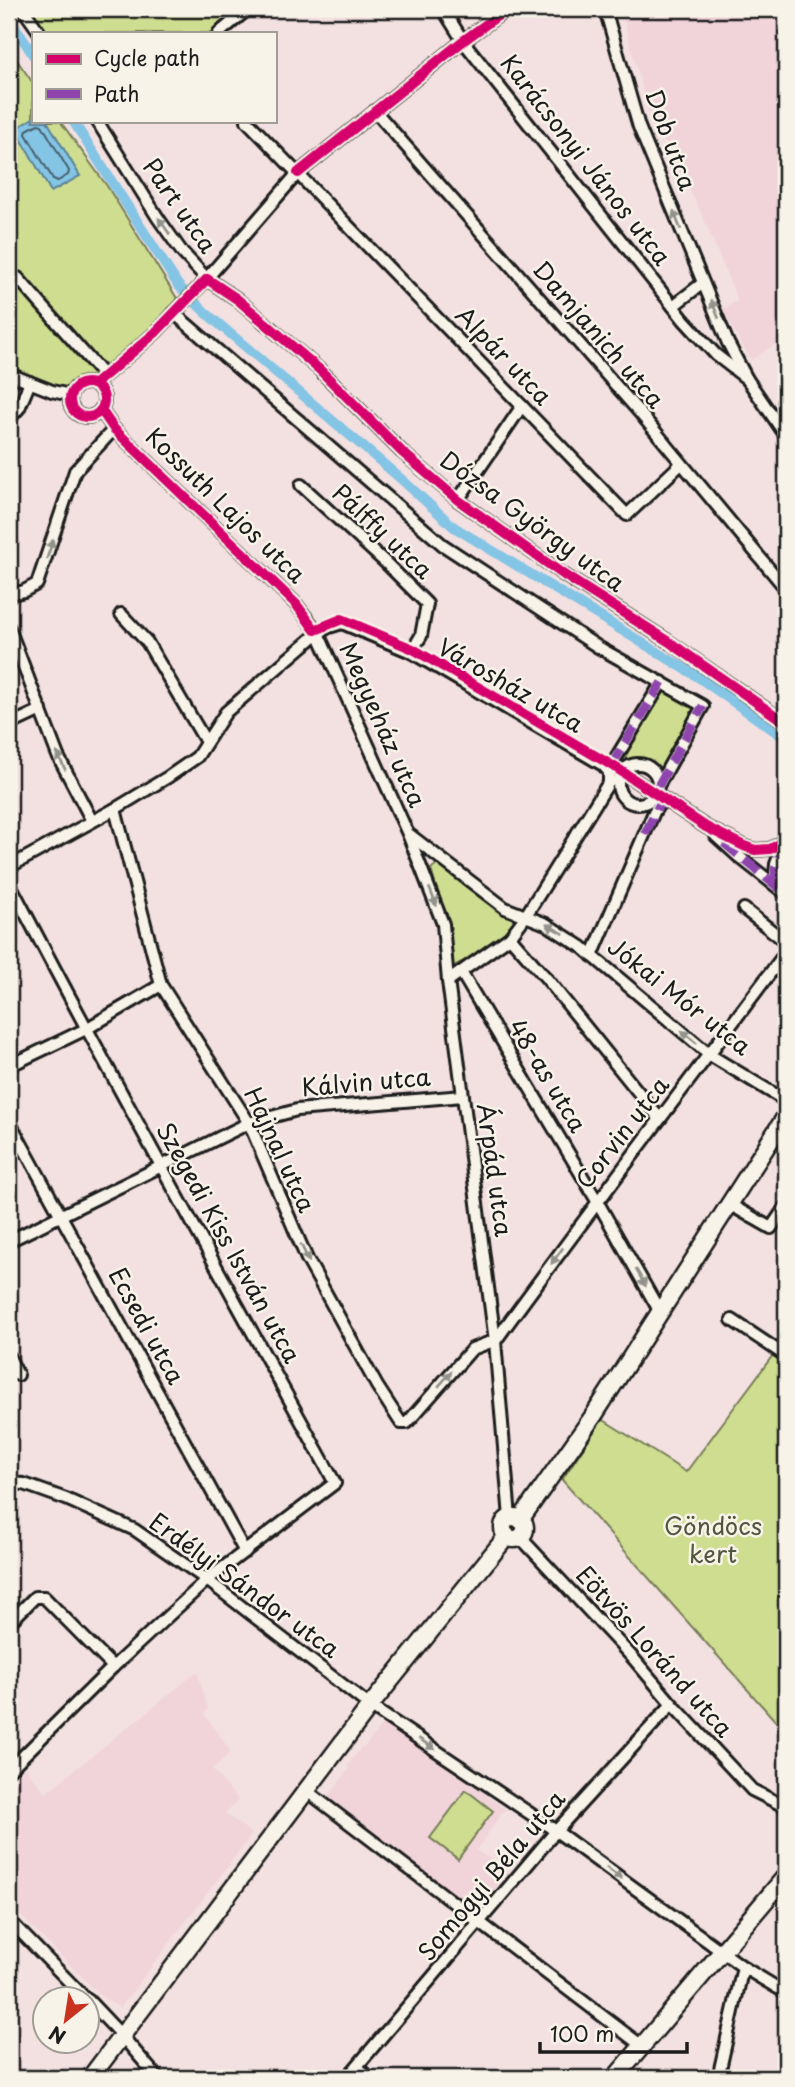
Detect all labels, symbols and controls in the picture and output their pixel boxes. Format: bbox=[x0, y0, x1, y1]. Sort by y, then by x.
legend bbox=[32, 32, 276, 122]
text: Cycle path bbox=[94, 41, 200, 73]
street label: Karácsonyi János utca bbox=[493, 46, 681, 272]
text: Path bbox=[94, 77, 139, 109]
street label: Dob utca bbox=[637, 84, 707, 195]
street label: Part utca bbox=[135, 150, 227, 260]
one-way arrow bbox=[672, 209, 683, 230]
one-way arrow bbox=[157, 217, 171, 235]
street label: Damjanich utca bbox=[525, 252, 674, 416]
street label: Alpár utca bbox=[448, 297, 561, 412]
one-way arrow bbox=[709, 298, 720, 319]
street label: Kossuth Lajos utca bbox=[138, 418, 315, 591]
street label: Dózsa György utca bbox=[433, 441, 633, 600]
street label: Pálffy utca bbox=[325, 474, 442, 587]
one-way arrow bbox=[45, 538, 56, 559]
street label: Városház utca bbox=[431, 628, 591, 741]
street label: Megyeház utca bbox=[331, 636, 436, 813]
one-way arrow bbox=[55, 751, 66, 771]
one-way arrow bbox=[427, 887, 438, 908]
one-way arrow bbox=[545, 923, 565, 935]
street label: Jókai Mór utca bbox=[601, 928, 760, 1063]
street label: 48-as utca bbox=[501, 1011, 597, 1139]
one-way arrow bbox=[680, 1030, 697, 1045]
street label: Kálvin utca bbox=[300, 1057, 432, 1105]
street label: Corvin utca bbox=[566, 1068, 677, 1196]
street label: Hajnal utca bbox=[236, 1081, 326, 1218]
street label: Árpád utca bbox=[469, 1101, 523, 1239]
street label: Szegedi Kiss István utca bbox=[148, 1115, 311, 1369]
one-way arrow bbox=[299, 1243, 310, 1263]
one-way arrow bbox=[550, 1247, 564, 1265]
street label: Ecsedi utca bbox=[101, 1260, 195, 1390]
one-way arrow bbox=[634, 1268, 647, 1287]
one-way arrow bbox=[437, 1371, 453, 1388]
street label: Erdélyi Sándor utca bbox=[143, 1503, 348, 1666]
park label: Göndöcs kert bbox=[664, 1507, 762, 1571]
street label: Eötvös Loránd utca bbox=[569, 1557, 742, 1744]
one-way arrow bbox=[418, 1737, 436, 1751]
street label: Somogyi Béla utca bbox=[408, 1782, 573, 1968]
one-way arrow bbox=[605, 1866, 623, 1880]
north arrow bbox=[32, 1986, 102, 2056]
scale bar bbox=[540, 2010, 686, 2054]
text: 100 m bbox=[550, 2017, 614, 2049]
text: N bbox=[43, 2020, 71, 2051]

